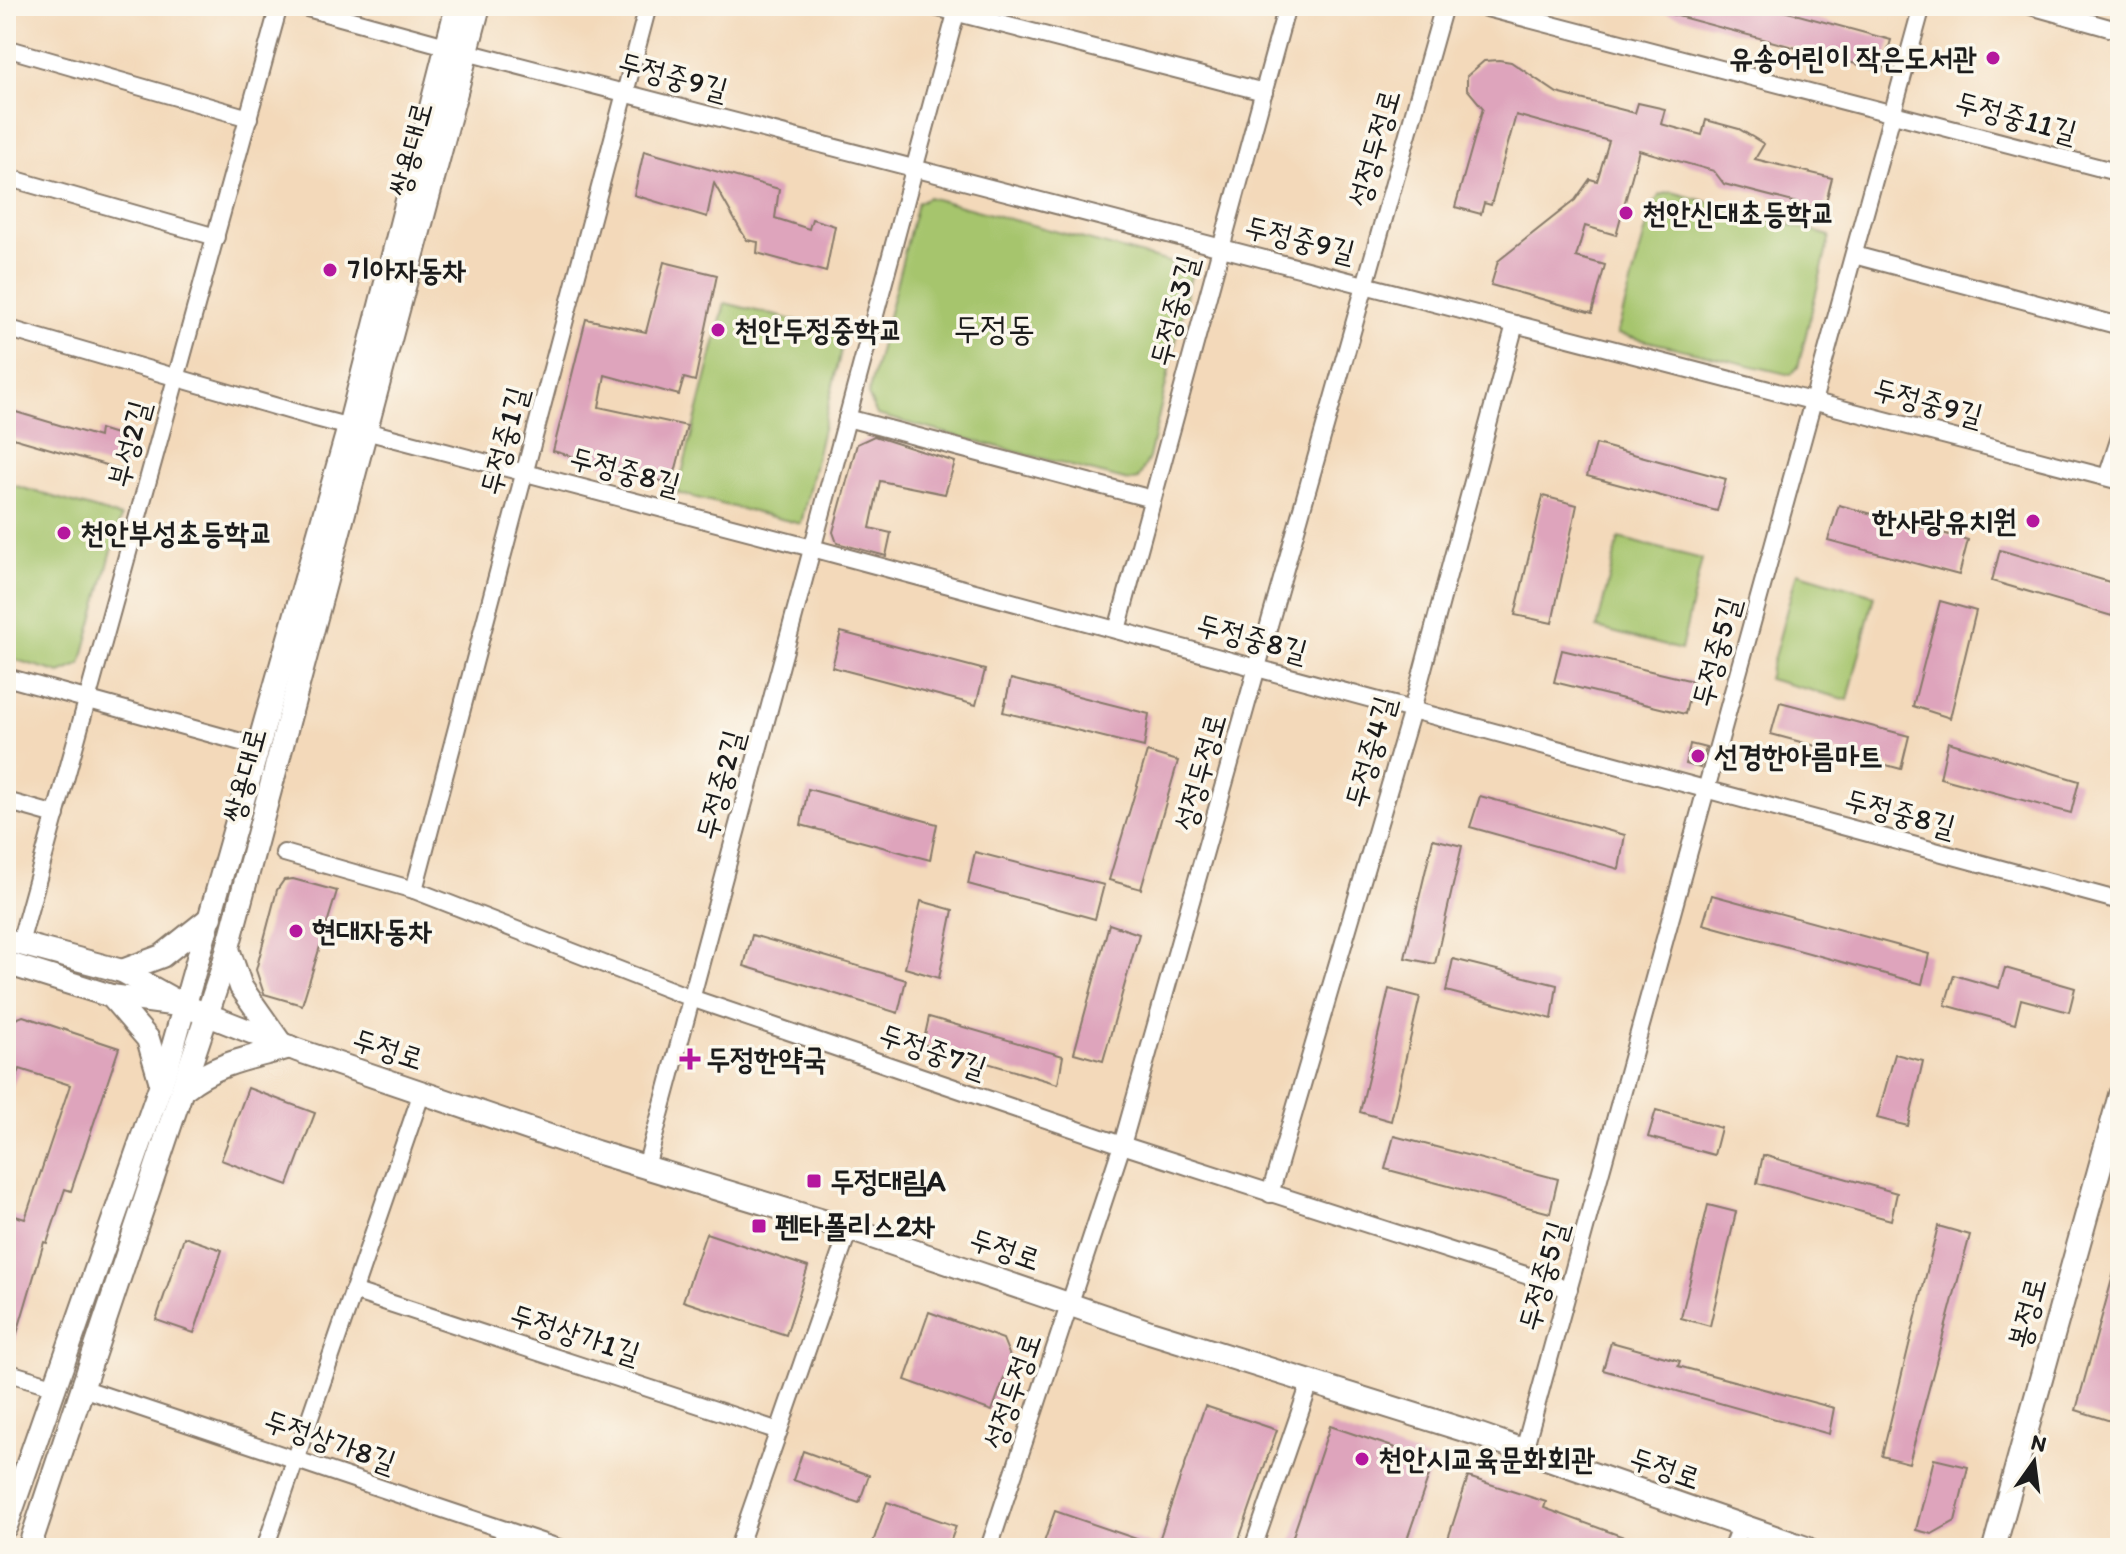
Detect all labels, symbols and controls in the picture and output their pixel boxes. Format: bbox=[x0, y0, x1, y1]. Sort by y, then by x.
place label: 유송어린이 작은도서관 bbox=[1729, 39, 1977, 76]
street label: 두정중9길 bbox=[614, 43, 732, 108]
marker: 유송어린이 작은도서관 bbox=[1984, 49, 2002, 67]
street label: 두정중11길 bbox=[1951, 83, 2081, 150]
street label: 성정두정로 bbox=[1339, 85, 1408, 211]
street label: 쌍용대로 bbox=[379, 97, 440, 200]
place label: 천안신대초등학교 bbox=[1642, 194, 1835, 231]
marker: 천안신대초등학교 bbox=[1617, 204, 1635, 222]
street label: 두정중9길 bbox=[1241, 207, 1359, 270]
place label: 기아자동차 bbox=[346, 251, 467, 288]
street label: 두정중3길 bbox=[1141, 252, 1206, 370]
marker: 기아자동차 bbox=[321, 261, 339, 279]
district label: 두정동 bbox=[953, 308, 1035, 349]
place label: 천안두정중학교 bbox=[734, 311, 903, 348]
marker: 천안두정중학교 bbox=[709, 321, 727, 339]
street label: 두정중9길 bbox=[1869, 369, 1987, 434]
street label: 두정중1길 bbox=[471, 383, 536, 499]
street label: 부성2길 bbox=[99, 396, 158, 491]
street label: 두정중8길 bbox=[566, 438, 684, 503]
place label: 한사랑유치원 bbox=[1871, 502, 2017, 539]
marker: 한사랑유치원 bbox=[2024, 512, 2042, 530]
place label: 천안부성초등학교 bbox=[80, 514, 273, 551]
marker: 천안부성초등학교 bbox=[55, 524, 73, 542]
street label: 두정중5길 bbox=[1683, 593, 1748, 711]
street label: 두정중8길 bbox=[1193, 605, 1311, 670]
street label: 두정중4길 bbox=[1336, 692, 1403, 812]
street label: 성정두정로 bbox=[1165, 709, 1234, 835]
street label: 쌍용대로 bbox=[213, 723, 274, 826]
street label: 두정중2길 bbox=[687, 726, 752, 844]
place label: 선경한아름마트 bbox=[1714, 737, 1883, 774]
marker: 선경한아름마트 bbox=[1689, 747, 1707, 765]
street label: 두정중8길 bbox=[1841, 780, 1959, 845]
place label: 현대자동차 bbox=[312, 912, 433, 949]
marker: 현대자동차 bbox=[287, 922, 305, 940]
street label: 두정중7길 bbox=[874, 1015, 992, 1086]
street label: 두정로 bbox=[348, 1020, 428, 1077]
place label: 두정한약국 bbox=[706, 1040, 827, 1077]
marker: 두정한약국 bbox=[681, 1050, 699, 1068]
place label: 두정대림A bbox=[830, 1162, 947, 1199]
marker: 두정대림A bbox=[805, 1172, 823, 1190]
place label: 펜타폴리스2차 bbox=[775, 1207, 936, 1244]
marker: 펜타폴리스2차 bbox=[750, 1217, 768, 1235]
street label: 두정중5길 bbox=[1509, 1217, 1576, 1335]
street label: 두정로 bbox=[965, 1219, 1045, 1278]
street label: 봉정로 bbox=[1999, 1273, 2054, 1353]
street label: 두정상가1길 bbox=[505, 1295, 645, 1372]
street label: 성정두정로 bbox=[974, 1328, 1049, 1454]
street label: 두정상가8길 bbox=[259, 1401, 401, 1480]
north arrow bbox=[1994, 1422, 2074, 1502]
text: N bbox=[2028, 1428, 2049, 1458]
street label: 두정로 bbox=[1625, 1438, 1705, 1497]
place label: 천안시교육문화회관 bbox=[1378, 1440, 1595, 1477]
marker: 천안시교육문화회관 bbox=[1353, 1450, 1371, 1468]

